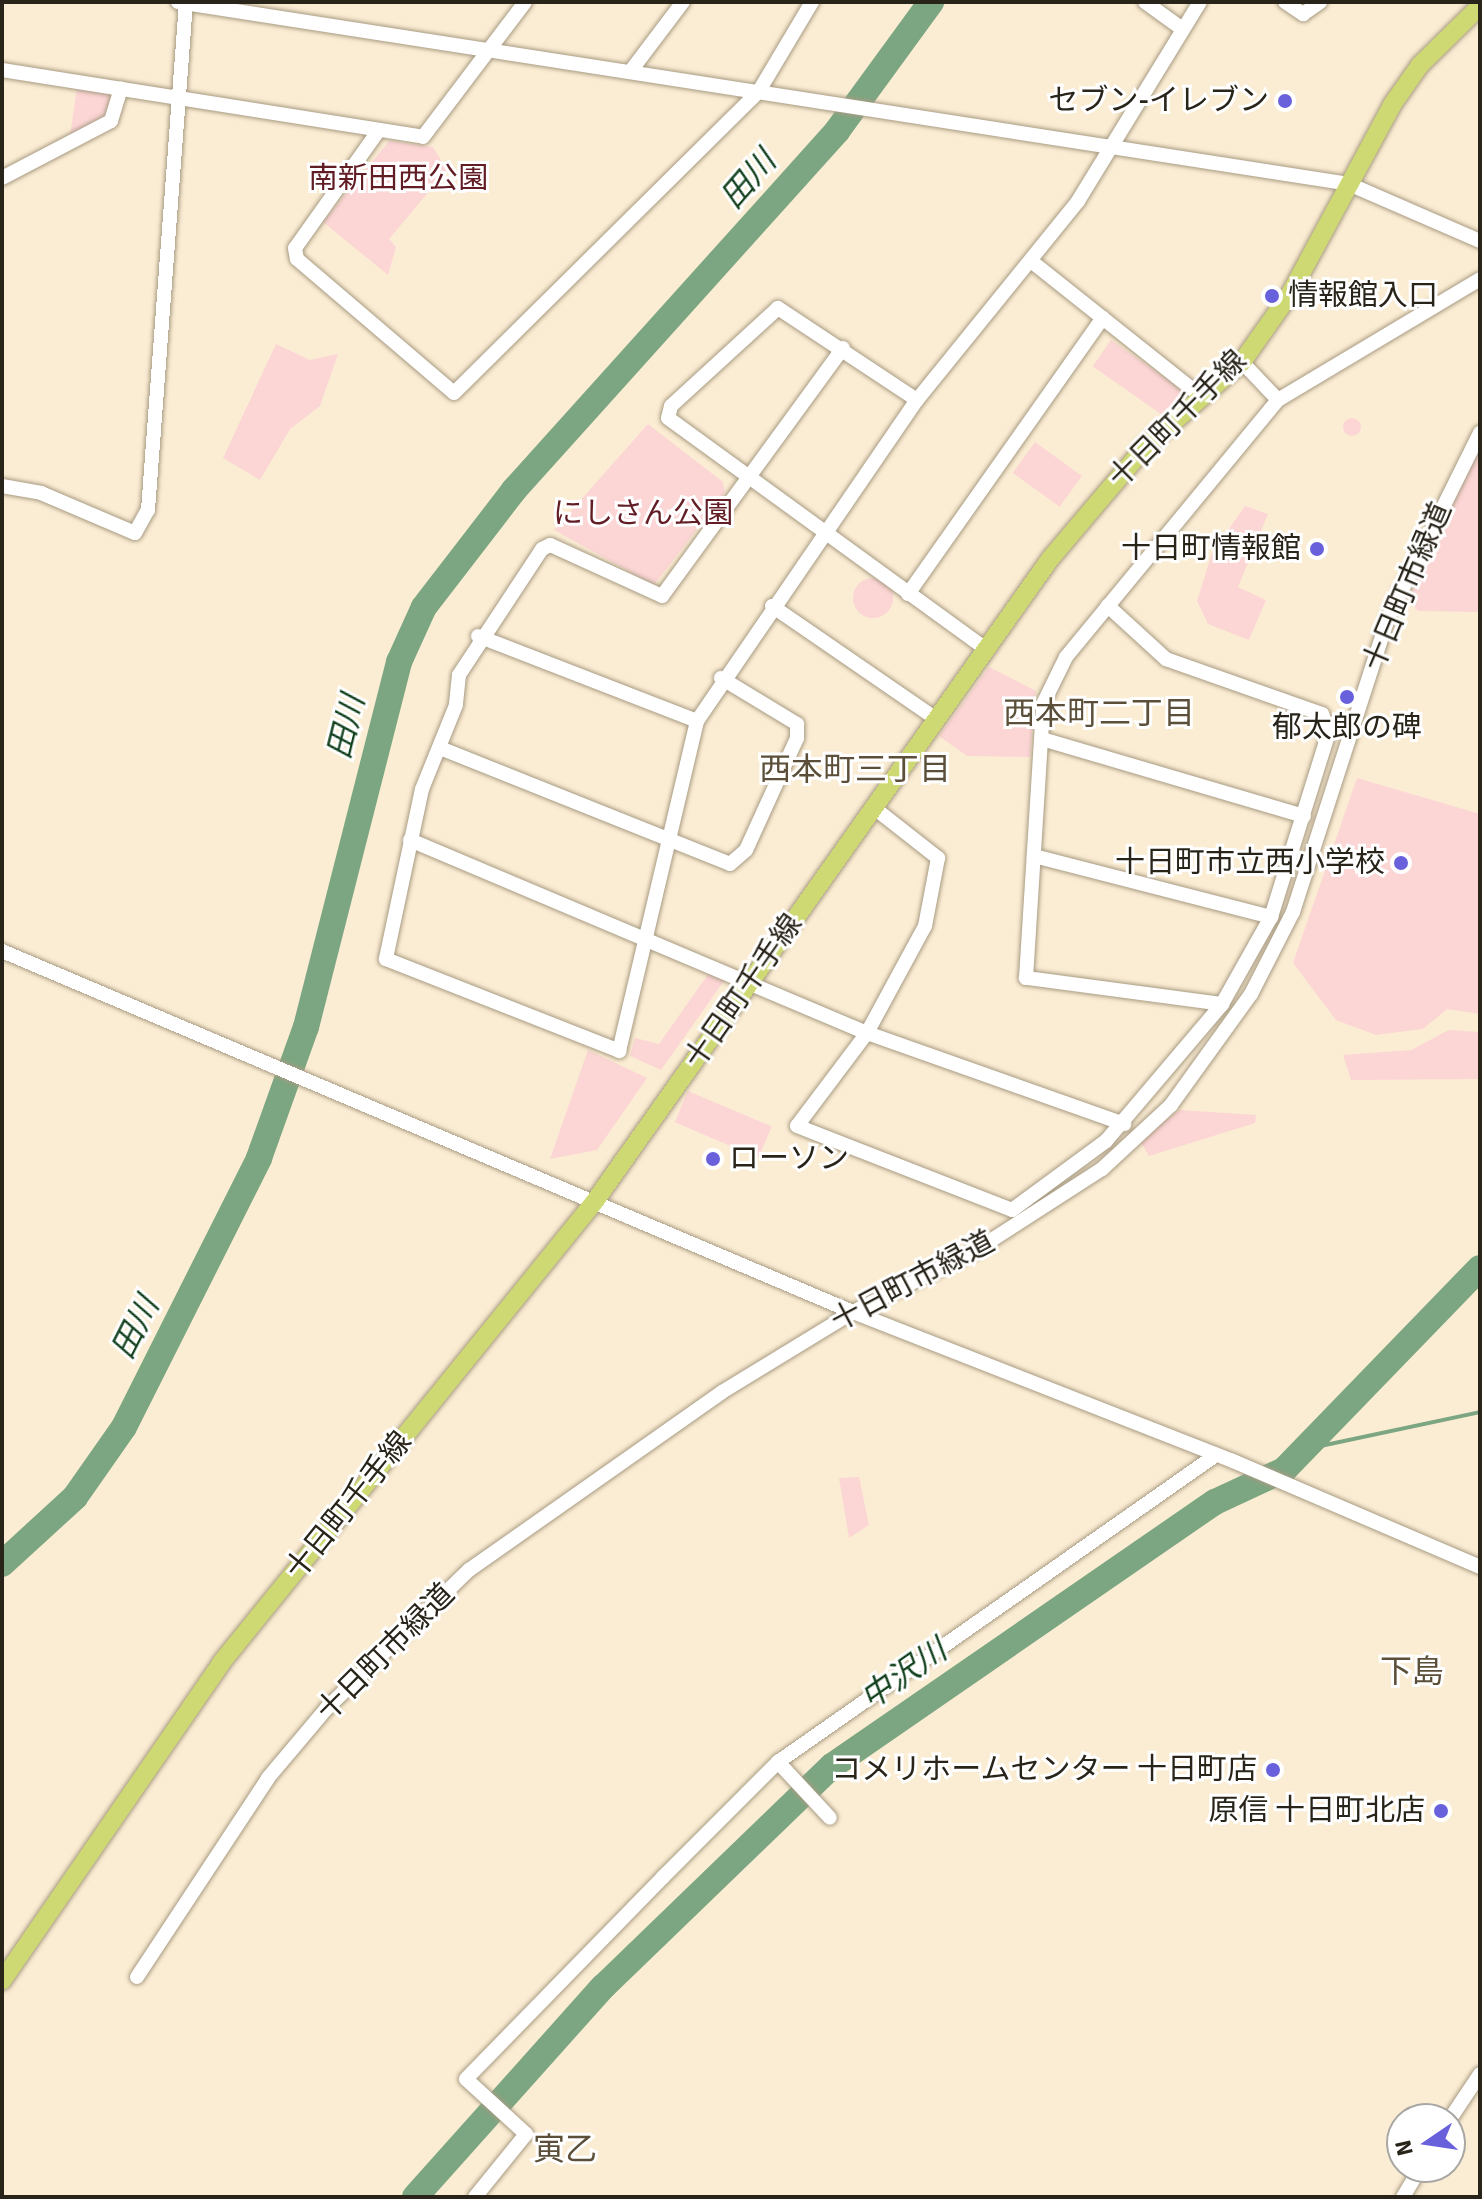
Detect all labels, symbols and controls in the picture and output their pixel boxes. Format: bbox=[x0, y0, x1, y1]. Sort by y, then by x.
place label: セブン-イレブン bbox=[1049, 83, 1269, 119]
marker: セブン-イレブン bbox=[1276, 92, 1294, 110]
water label: 田川 bbox=[714, 143, 784, 217]
park label: 南新田西公園 bbox=[308, 161, 488, 197]
place label: 情報館入口 bbox=[1288, 278, 1438, 314]
marker: 情報館入口 bbox=[1263, 287, 1281, 305]
street label: 十日町千手線 bbox=[1102, 344, 1254, 496]
park label: にしさん公園 bbox=[553, 496, 733, 532]
street label: 十日町市緑道 bbox=[1356, 497, 1460, 677]
place label: 十日町情報館 bbox=[1121, 531, 1301, 567]
marker: 十日町情報館 bbox=[1308, 540, 1326, 558]
marker: 郁太郎の碑 bbox=[1338, 688, 1356, 706]
water label: 田川 bbox=[321, 691, 373, 763]
district label: 西本町二丁目 bbox=[1003, 695, 1195, 733]
place label: 郁太郎の碑 bbox=[1272, 710, 1422, 746]
district label: 西本町三丁目 bbox=[759, 751, 951, 789]
place label: 十日町市立西小学校 bbox=[1115, 845, 1385, 881]
marker: 十日町市立西小学校 bbox=[1392, 854, 1410, 872]
street label: 十日町千手線 bbox=[678, 908, 810, 1076]
place label: ローソン bbox=[729, 1141, 849, 1177]
marker: ローソン bbox=[704, 1150, 722, 1168]
street label: 十日町市緑道 bbox=[825, 1224, 1001, 1340]
water label: 田川 bbox=[104, 1291, 168, 1365]
street label: 十日町千手線 bbox=[278, 1425, 420, 1587]
street label: 十日町市緑道 bbox=[310, 1577, 462, 1729]
water label: 中沢川 bbox=[854, 1632, 954, 1718]
district label: 下島 bbox=[1380, 1653, 1444, 1691]
place label: コメリホームセンター 十日町店 bbox=[830, 1752, 1257, 1788]
marker: コメリホームセンター 十日町店 bbox=[1264, 1761, 1282, 1779]
place label: 原信 十日町北店 bbox=[1208, 1793, 1425, 1829]
marker: 原信 十日町北店 bbox=[1432, 1802, 1450, 1820]
north arrow bbox=[1386, 2103, 1466, 2183]
district label: 寅乙 bbox=[533, 2131, 597, 2169]
text: N bbox=[1389, 2138, 1419, 2159]

